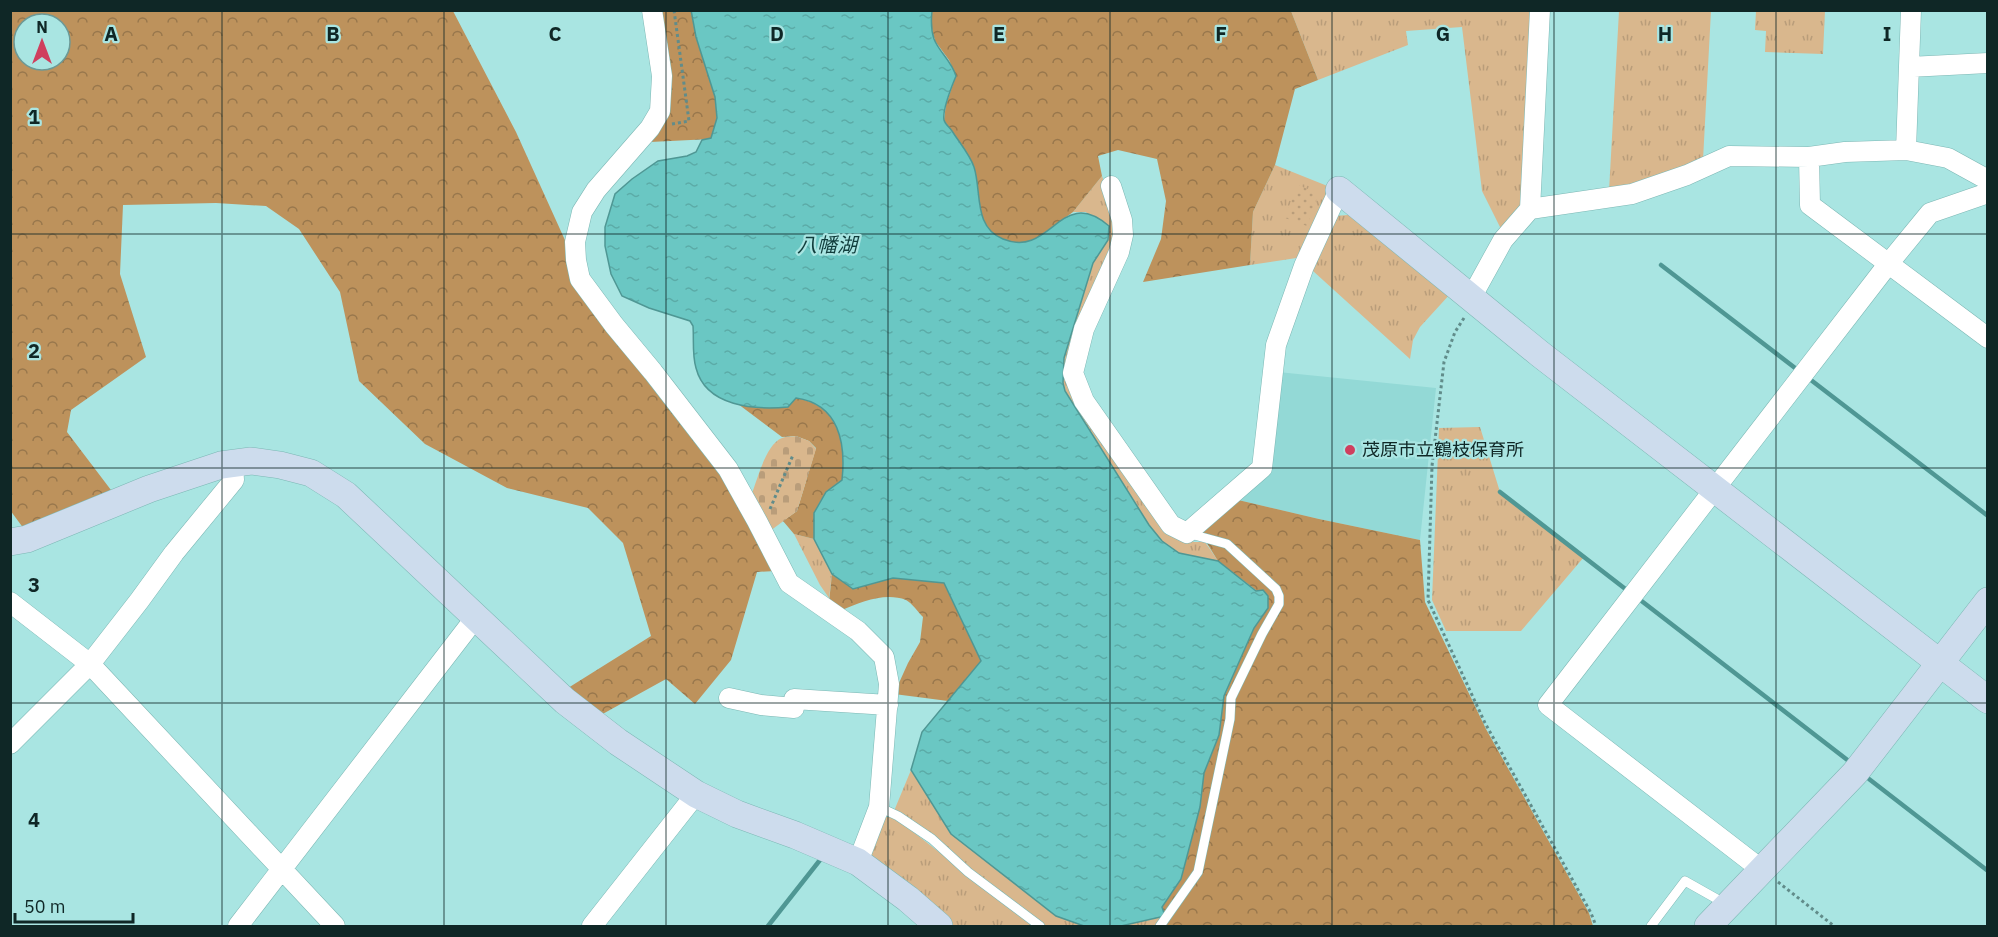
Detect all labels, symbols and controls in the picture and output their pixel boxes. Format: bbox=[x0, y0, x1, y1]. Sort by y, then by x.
north arrow bbox=[12, 12, 72, 72]
text: N bbox=[36, 17, 48, 37]
text: A bbox=[104, 20, 118, 47]
text: B bbox=[326, 20, 340, 47]
text: C bbox=[548, 20, 562, 47]
text: D bbox=[770, 20, 784, 47]
text: E bbox=[993, 20, 1005, 47]
text: F bbox=[1215, 20, 1227, 47]
text: G bbox=[1436, 20, 1450, 47]
text: H bbox=[1658, 20, 1672, 47]
text: I bbox=[1883, 20, 1891, 47]
text: 1 bbox=[28, 103, 40, 130]
water label: 八幡湖 bbox=[797, 231, 860, 258]
text: 2 bbox=[28, 337, 40, 364]
place label: 茂原市立鶴枝保育所 bbox=[1362, 438, 1524, 461]
marker: 茂原市立鶴枝保育所 bbox=[1343, 443, 1357, 457]
text: 3 bbox=[28, 571, 40, 598]
text: 4 bbox=[28, 806, 40, 833]
scale bar bbox=[15, 886, 134, 924]
text: 50 m bbox=[24, 895, 66, 918]

